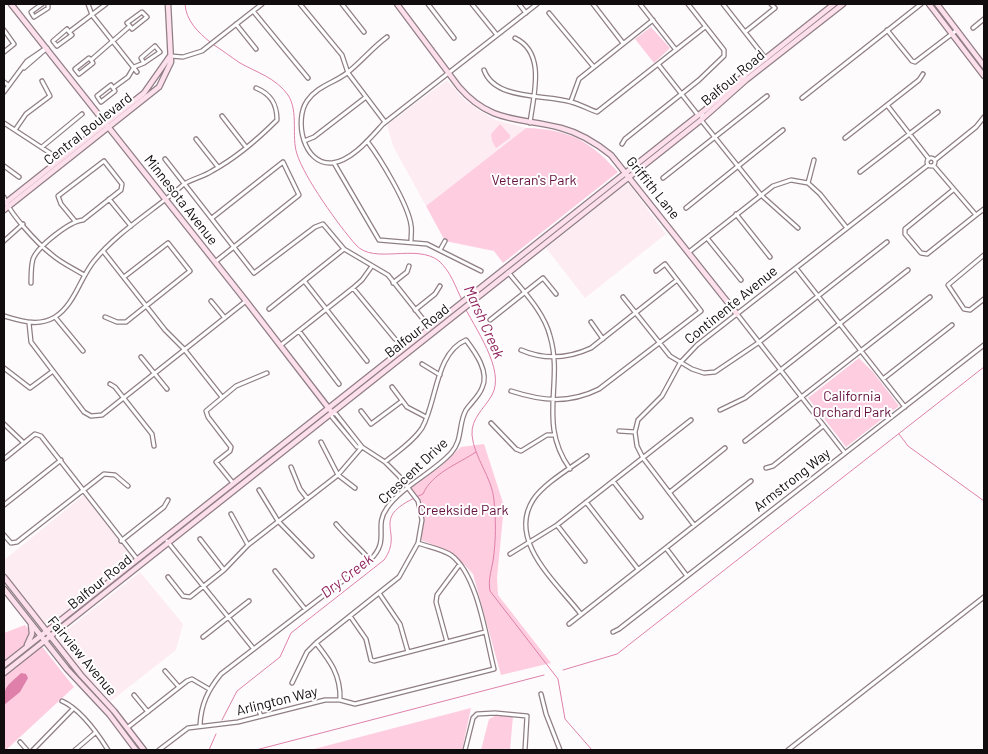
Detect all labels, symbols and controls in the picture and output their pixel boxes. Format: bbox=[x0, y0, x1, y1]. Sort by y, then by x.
street label: Balfour Road bbox=[698, 47, 768, 109]
street label: Central Boulevard bbox=[40, 89, 136, 169]
street label: Minnesota Avenue bbox=[141, 152, 221, 248]
street label: Griffith Lane bbox=[623, 153, 683, 223]
park label: Veteran's Park bbox=[491, 172, 577, 188]
street label: Continente Avenue bbox=[681, 262, 781, 348]
water label: Marsh Creek bbox=[460, 283, 508, 361]
street label: Balfour Road bbox=[381, 301, 453, 361]
park label: California Orchard Park bbox=[813, 388, 891, 421]
street label: Crescent Drive bbox=[375, 435, 451, 507]
street label: Armstrong Way bbox=[750, 445, 834, 515]
park label: Creekside Park bbox=[417, 502, 509, 518]
water label: Dry Creek bbox=[317, 550, 377, 602]
street label: Balfour Road bbox=[65, 551, 135, 613]
street label: Fairview Avenue bbox=[44, 613, 120, 699]
street label: Arlington Way bbox=[234, 683, 320, 719]

